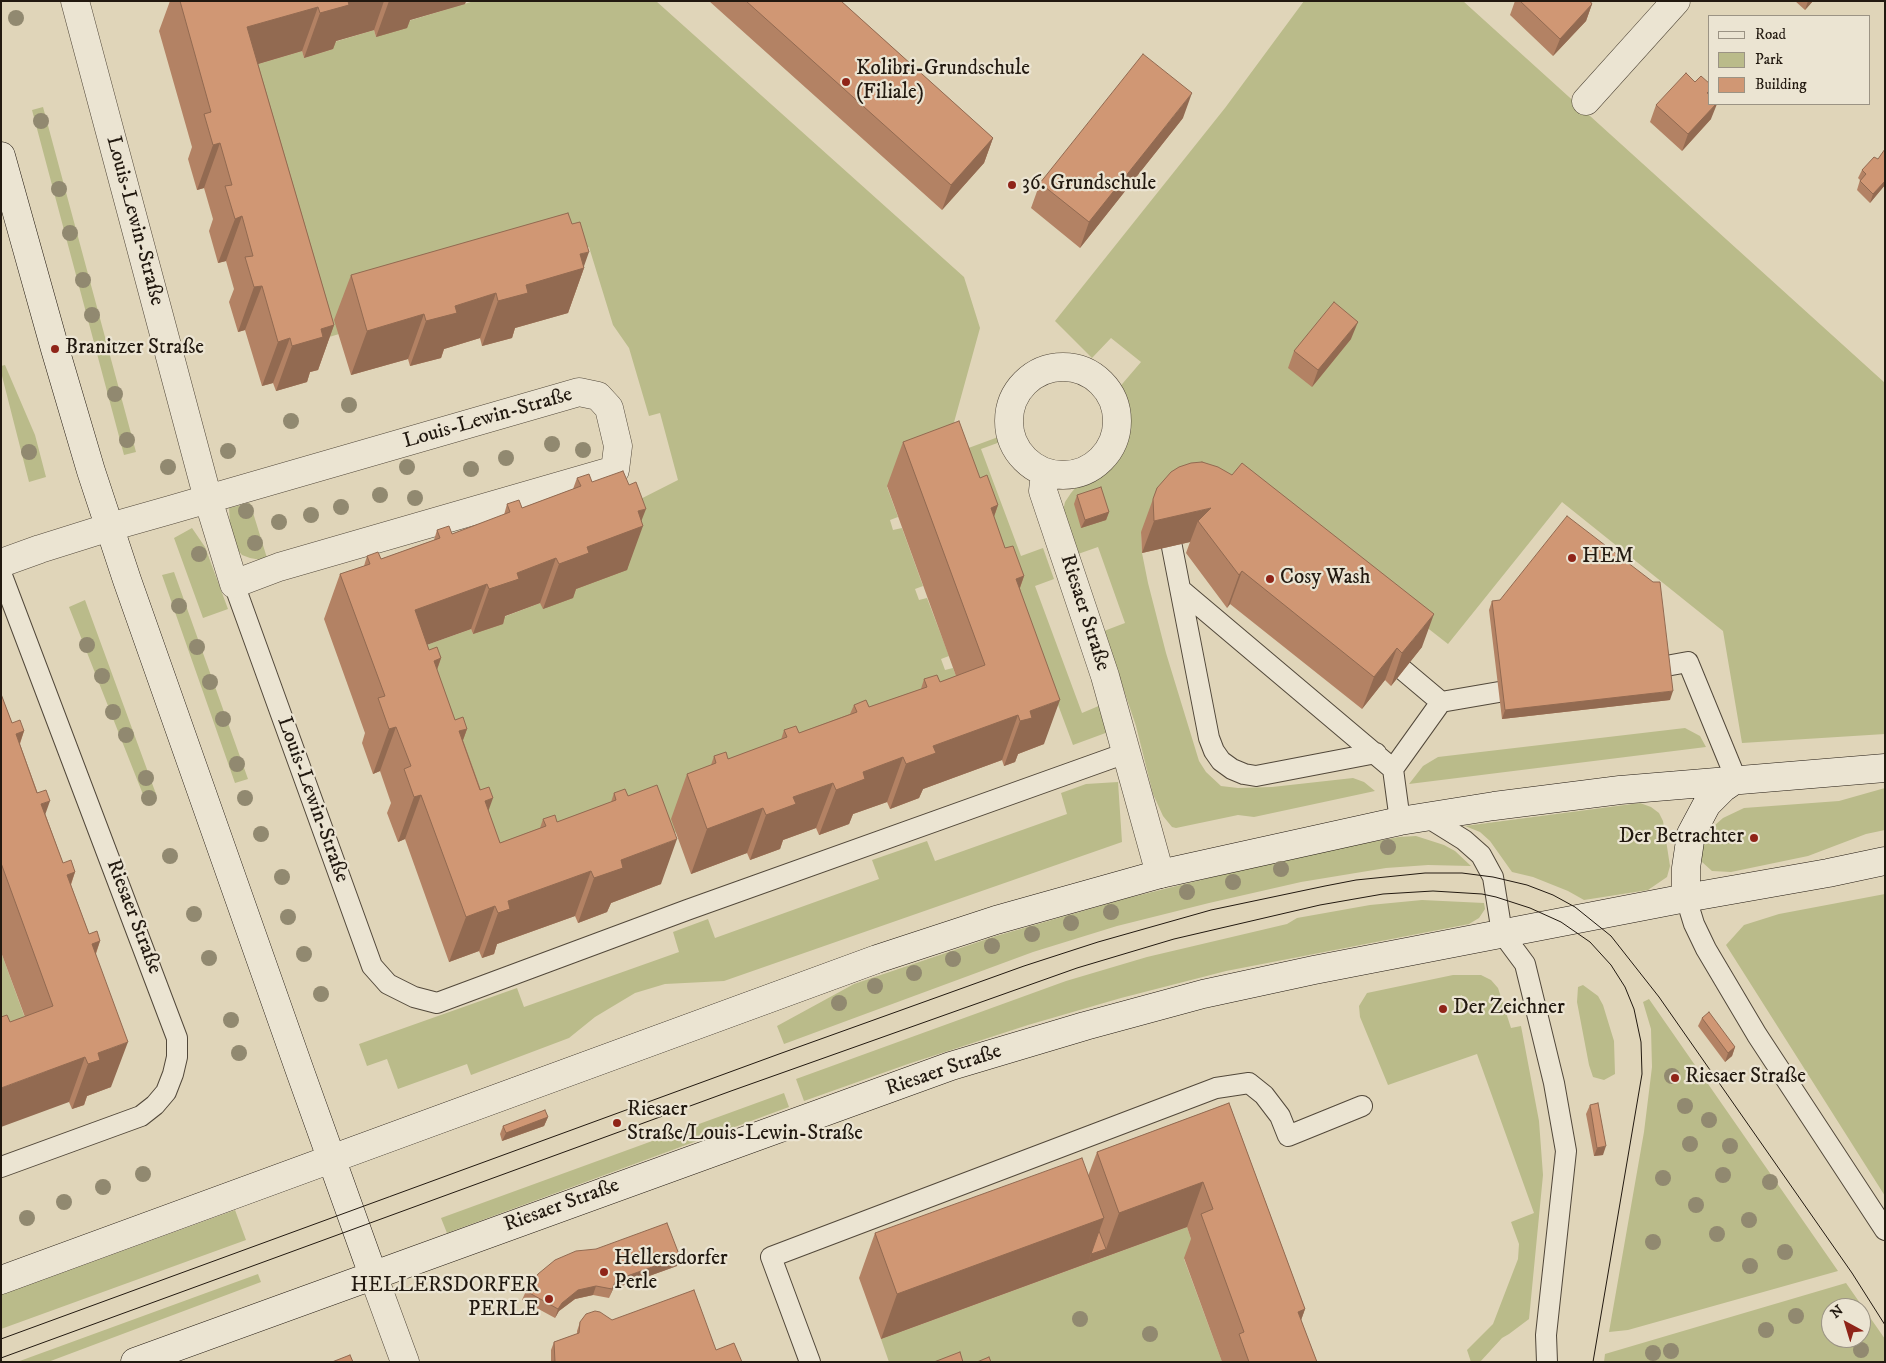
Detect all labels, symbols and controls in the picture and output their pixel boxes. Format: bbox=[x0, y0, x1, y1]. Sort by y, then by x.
legend bbox=[1708, 15, 1871, 105]
text: Road bbox=[1755, 25, 1786, 44]
text: Park bbox=[1755, 50, 1783, 69]
place label: Kolibri-Grundschule (Filiale) bbox=[856, 57, 1030, 107]
text: Building bbox=[1755, 75, 1807, 94]
marker: Kolibri-Grundschule (Filiale) bbox=[840, 76, 852, 88]
street label: Louis-Lewin-Straße bbox=[99, 133, 169, 309]
place label: 36. Grundschule bbox=[1022, 172, 1156, 198]
marker: 36. Grundschule bbox=[1006, 179, 1018, 191]
place label: Branitzer Straße bbox=[65, 336, 204, 362]
marker: Branitzer Straße bbox=[49, 343, 61, 355]
street label: Louis-Lewin-Straße bbox=[401, 383, 575, 455]
place label: HEM bbox=[1582, 545, 1634, 571]
street label: Riesaer Straße bbox=[1053, 552, 1115, 674]
marker: HEM bbox=[1566, 552, 1578, 564]
place label: Cosy Wash bbox=[1280, 566, 1371, 592]
marker: Cosy Wash bbox=[1264, 573, 1276, 585]
street label: Louis-Lewin-Straße bbox=[270, 714, 354, 886]
place label: Der Betrachter bbox=[1619, 825, 1744, 851]
marker: Der Betrachter bbox=[1748, 832, 1760, 844]
street label: Riesaer Straße bbox=[100, 856, 166, 978]
place label: Der Zeichner bbox=[1453, 996, 1565, 1022]
marker: Der Zeichner bbox=[1437, 1003, 1449, 1015]
street label: Riesaer Straße bbox=[883, 1039, 1005, 1103]
place label: Riesaer Straße bbox=[1685, 1065, 1806, 1091]
marker: Riesaer Straße bbox=[1669, 1072, 1681, 1084]
place label: Riesaer Straße/Louis-Lewin-Straße bbox=[627, 1098, 863, 1148]
marker: Riesaer Straße/Louis-Lewin-Straße bbox=[611, 1117, 623, 1129]
street label: Riesaer Straße bbox=[501, 1173, 623, 1239]
place label: Hellersdorfer Perle bbox=[614, 1247, 728, 1297]
marker: Hellersdorfer Perle bbox=[598, 1266, 610, 1278]
place label: HELLERSDORFER PERLE bbox=[350, 1274, 539, 1324]
marker: HELLERSDORFER PERLE bbox=[543, 1293, 555, 1305]
north arrow bbox=[1821, 1298, 1871, 1348]
text: N bbox=[1827, 1302, 1847, 1323]

